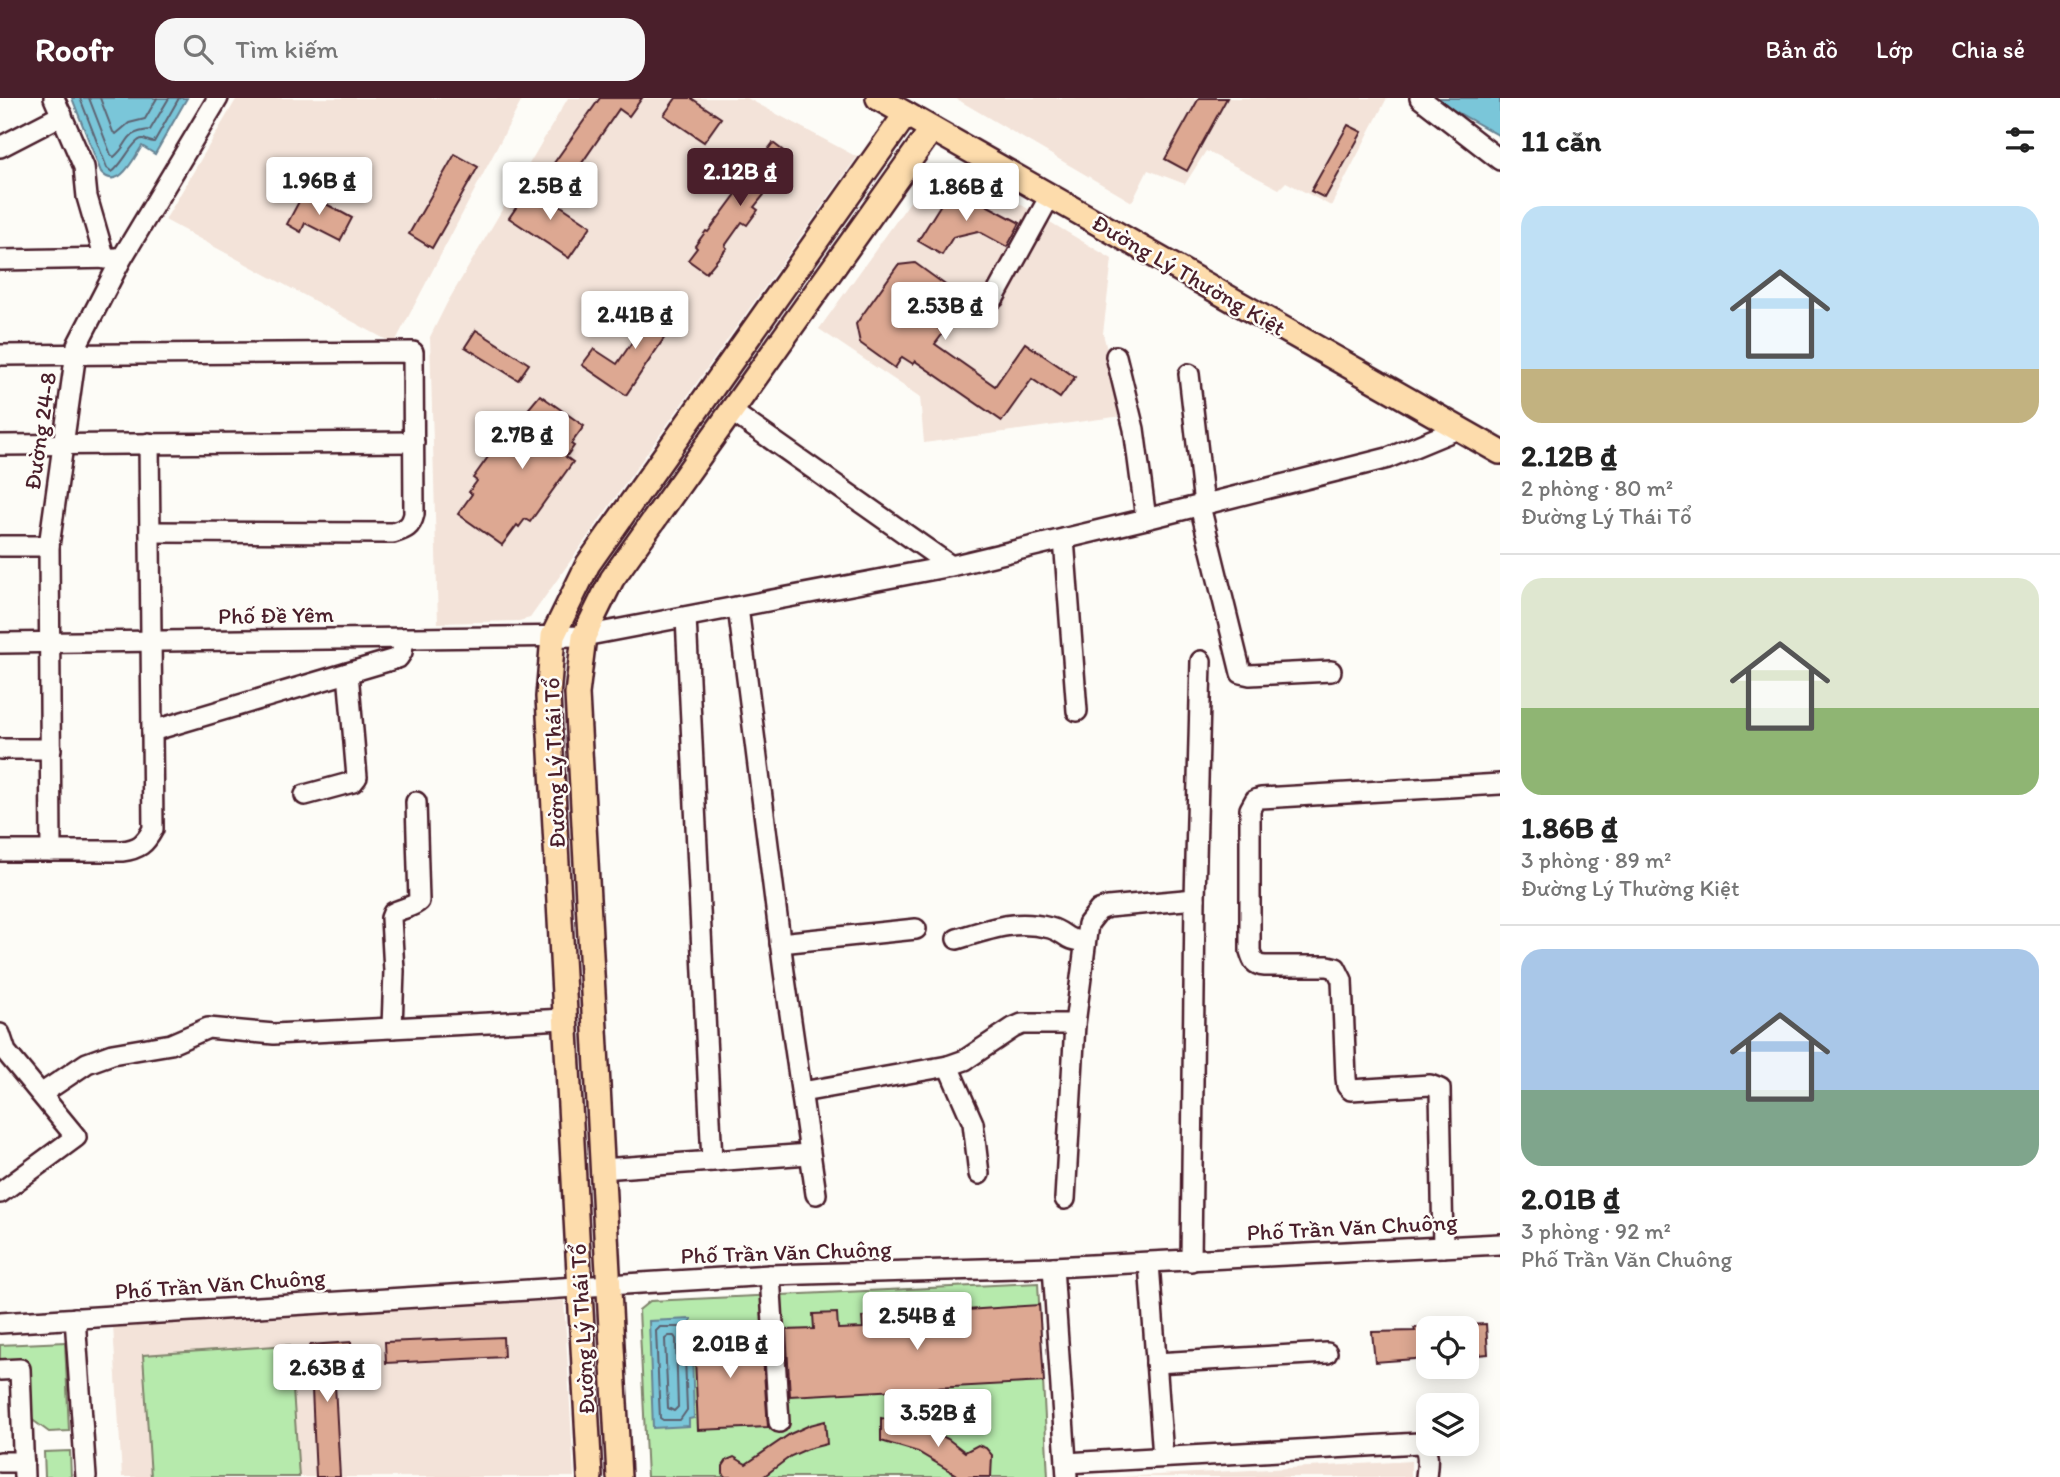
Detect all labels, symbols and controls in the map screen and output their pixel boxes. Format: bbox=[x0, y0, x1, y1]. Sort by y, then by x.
search box bbox=[155, 18, 645, 81]
text: Roofr bbox=[35, 30, 113, 69]
icon: search bbox=[179, 30, 217, 68]
text: Tìm kiếm bbox=[235, 33, 339, 65]
text: Bản đồ bbox=[1765, 35, 1838, 64]
text: Lớp bbox=[1876, 35, 1913, 64]
text: Chia sẻ bbox=[1951, 35, 2025, 64]
icon: filters bbox=[2001, 121, 2039, 159]
text: 11 căn bbox=[1521, 122, 1601, 159]
pin: 2.12B ₫ bbox=[675, 148, 805, 208]
text: 2.12B ₫ bbox=[703, 157, 777, 185]
pin: 1.96B ₫ bbox=[254, 158, 384, 217]
pin: 2.5B ₫ bbox=[493, 162, 607, 222]
pin: 1.86B ₫ bbox=[901, 164, 1031, 223]
text: 1.96B ₫ bbox=[282, 166, 356, 194]
text: 2.5B ₫ bbox=[519, 171, 581, 199]
text: 1.86B ₫ bbox=[929, 172, 1003, 200]
street label: Đường Lý Thường Kiệt bbox=[1087, 208, 1291, 342]
icon: home bbox=[1717, 251, 1843, 377]
pin: 2.53B ₫ bbox=[880, 282, 1010, 342]
text: 2.53B ₫ bbox=[907, 291, 983, 319]
pin: 2.41B ₫ bbox=[570, 292, 700, 351]
text: 2.41B ₫ bbox=[597, 300, 673, 328]
street label: Đường 24-8 bbox=[18, 370, 62, 492]
pin: 2.7B ₫ bbox=[465, 412, 579, 471]
text: 2.7B ₫ bbox=[491, 420, 553, 448]
text: 2.12B ₫ bbox=[1521, 437, 1617, 474]
text: 2 phòng · 80 m² bbox=[1521, 474, 1673, 502]
text: Đường Lý Thái Tổ bbox=[1521, 502, 1692, 530]
street label: Phố Đề Yêm bbox=[218, 600, 334, 630]
icon: home bbox=[1717, 623, 1843, 749]
street label: Đường Lý Thái Tổ bbox=[537, 677, 571, 849]
text: 1.86B ₫ bbox=[1521, 809, 1618, 846]
text: 3 phòng · 89 m² bbox=[1521, 846, 1671, 874]
text: Đường Lý Thường Kiệt bbox=[1521, 874, 1740, 902]
icon: home bbox=[1717, 994, 1843, 1120]
text: 2.01B ₫ bbox=[1521, 1180, 1620, 1217]
street label: Phố Trần Văn Chuông bbox=[1246, 1207, 1459, 1247]
text: 3 phòng · 92 m² bbox=[1521, 1217, 1671, 1245]
street label: Phố Trần Văn Chuông bbox=[680, 1234, 892, 1270]
street label: Đường Lý Thái Tổ bbox=[564, 1243, 600, 1415]
text: Phố Trần Văn Chuông bbox=[1521, 1245, 1732, 1273]
street label: Phố Trần Văn Chuông bbox=[114, 1263, 327, 1305]
pin: 2.54B ₫ bbox=[852, 1292, 982, 1352]
text: 2.54B ₫ bbox=[879, 1301, 955, 1329]
map controls bbox=[1416, 1316, 1479, 1456]
button: locate bbox=[1416, 1316, 1479, 1379]
pin: 2.01B ₫ bbox=[665, 1320, 795, 1380]
text: 2.01B ₫ bbox=[692, 1329, 768, 1357]
pin: 2.63B ₫ bbox=[262, 1344, 392, 1404]
text: 2.63B ₫ bbox=[289, 1353, 365, 1381]
pin: 3.52B ₫ bbox=[873, 1390, 1003, 1449]
button: layers bbox=[1416, 1393, 1479, 1456]
text: 3.52B ₫ bbox=[900, 1398, 976, 1426]

